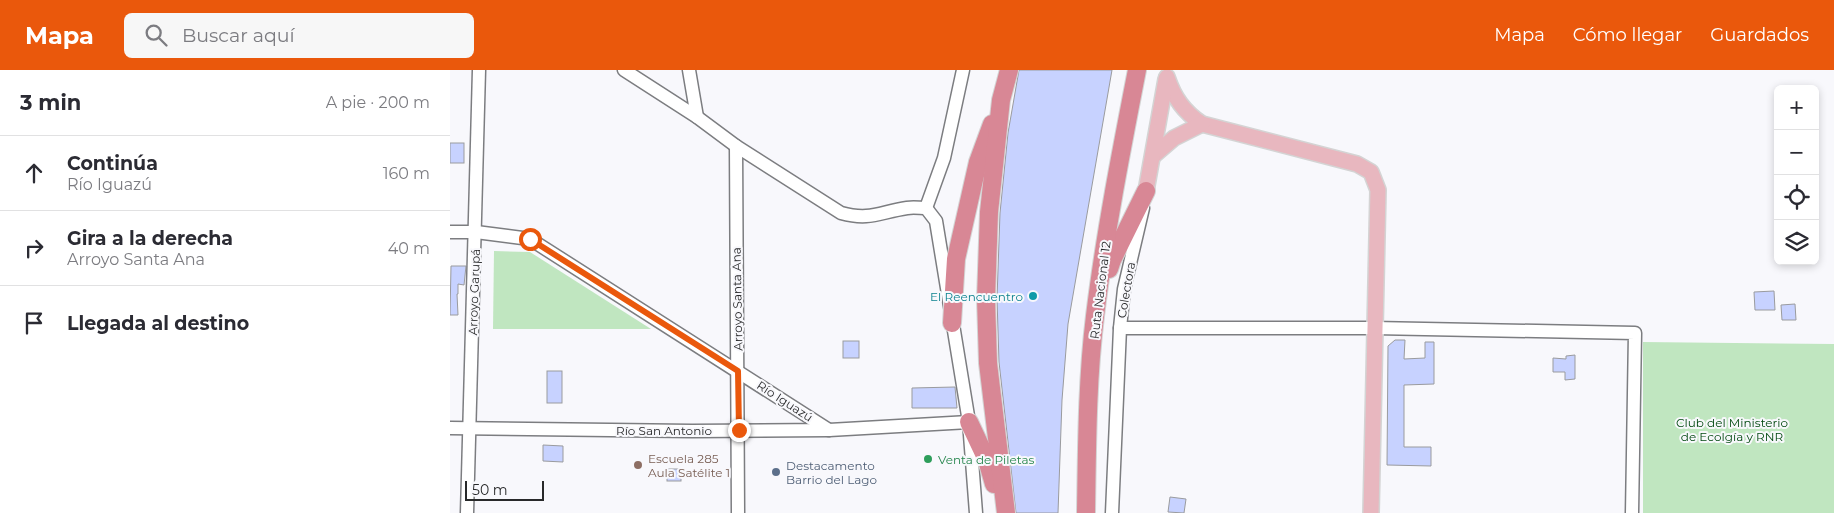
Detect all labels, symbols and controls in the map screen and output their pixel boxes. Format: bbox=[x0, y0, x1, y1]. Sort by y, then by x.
search box bbox=[124, 13, 474, 58]
text: Mapa bbox=[25, 21, 94, 50]
icon: search bbox=[142, 21, 170, 49]
text: Buscar aquí bbox=[182, 24, 295, 47]
text: Mapa bbox=[1494, 24, 1545, 46]
text: Cómo llegar bbox=[1573, 24, 1682, 46]
text: Guardados bbox=[1710, 24, 1809, 46]
map controls bbox=[1774, 85, 1819, 265]
button: + bbox=[1774, 85, 1819, 130]
text: 3 min bbox=[20, 90, 81, 115]
text: A pie · 200 m bbox=[326, 93, 430, 112]
button: − bbox=[1774, 130, 1819, 175]
text: Continúa bbox=[67, 152, 158, 175]
icon: ahead bbox=[20, 159, 48, 187]
text: 160 m bbox=[383, 164, 430, 183]
text: Río Iguazú bbox=[67, 175, 152, 194]
button: locate bbox=[1774, 175, 1819, 220]
button: layers bbox=[1774, 220, 1819, 265]
text: Gira a la derecha bbox=[67, 227, 233, 250]
route start bbox=[519, 228, 542, 251]
icon: right bbox=[20, 234, 48, 262]
text: 40 m bbox=[388, 239, 430, 258]
street label: Ruta Nacional 12 bbox=[1087, 240, 1113, 340]
street label: Arroyo Santa Ana bbox=[729, 247, 745, 351]
street label: Arroyo Garupá bbox=[465, 248, 483, 336]
text: Arroyo Santa Ana bbox=[67, 250, 205, 269]
street label: Colectora bbox=[1114, 261, 1138, 319]
place label: El Reencuentro bbox=[930, 289, 1023, 304]
marker: El Reencuentro bbox=[1027, 290, 1039, 302]
icon: arrive bbox=[20, 309, 48, 337]
text: Llegada al destino bbox=[67, 312, 249, 335]
street label: Río Iguazú bbox=[754, 377, 816, 425]
park label: Club del Ministerio de Ecolgía y RNR bbox=[1676, 415, 1788, 444]
route end bbox=[728, 419, 751, 442]
street label: Río San Antonio bbox=[616, 423, 712, 438]
place label: Escuela 285 Aula Satélite 1 bbox=[648, 451, 730, 480]
place label: Venta de Piletas bbox=[938, 452, 1034, 467]
marker: Venta de Piletas bbox=[922, 453, 934, 465]
place label: Destacamento Barrio del Lago bbox=[786, 458, 877, 487]
marker: Escuela 285 Aula Satélite 1 bbox=[632, 459, 644, 471]
marker: Destacamento Barrio del Lago bbox=[770, 466, 782, 478]
scale bar bbox=[465, 478, 544, 501]
text: 50 m bbox=[472, 481, 508, 499]

